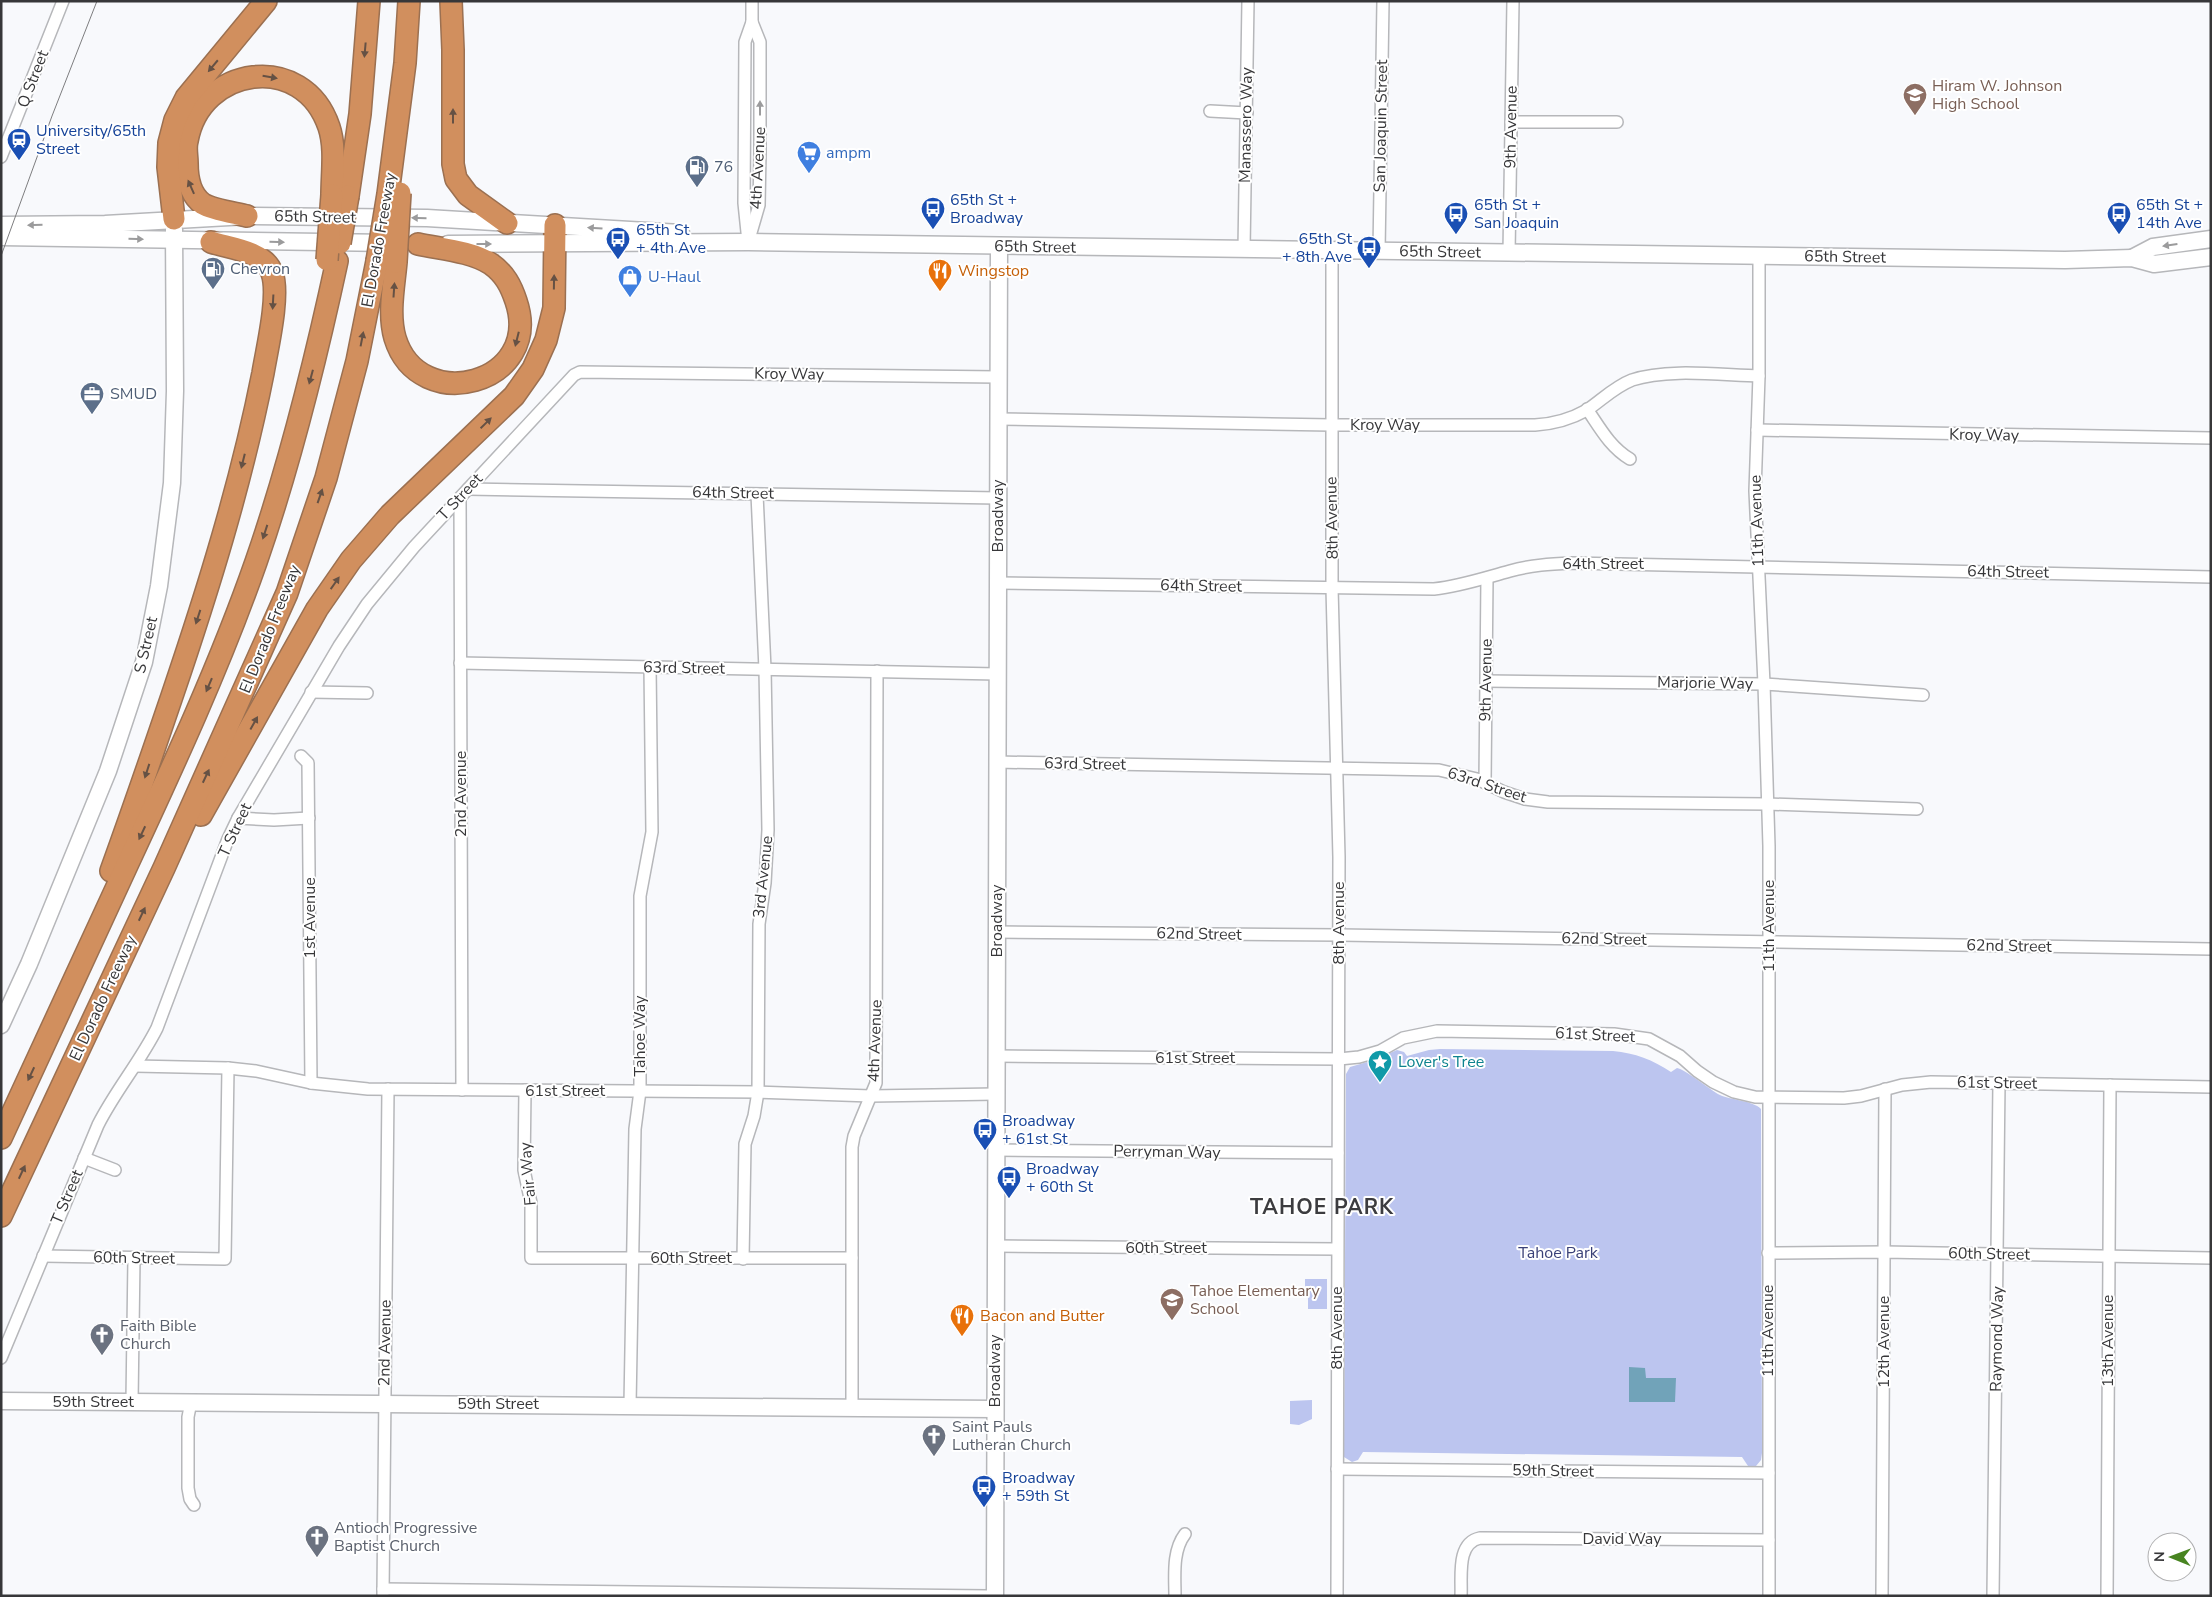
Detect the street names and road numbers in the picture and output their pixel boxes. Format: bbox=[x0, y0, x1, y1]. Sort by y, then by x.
street label: Q Street bbox=[12, 47, 54, 111]
street label: San Joaquin Street bbox=[1369, 59, 1393, 193]
street label: Manassero Way bbox=[1234, 66, 1258, 183]
street label: 9th Avenue bbox=[1499, 85, 1523, 169]
street label: 4th Avenue bbox=[745, 126, 771, 210]
street label: El Dorado Freeway bbox=[356, 170, 402, 309]
street label: 65th Street bbox=[274, 205, 356, 229]
street label: 65th Street bbox=[994, 235, 1076, 259]
street label: 65th Street bbox=[1399, 240, 1481, 264]
street label: 65th Street bbox=[1804, 245, 1886, 269]
street label: Kroy Way bbox=[754, 362, 825, 386]
street label: Kroy Way bbox=[1350, 414, 1421, 436]
street label: Kroy Way bbox=[1949, 423, 2020, 447]
street label: T Street bbox=[432, 468, 488, 525]
street label: 11th Avenue bbox=[1744, 474, 1770, 568]
street label: 8th Avenue bbox=[1320, 476, 1344, 560]
street label: Broadway bbox=[987, 479, 1009, 553]
street label: 64th Street bbox=[692, 481, 774, 505]
street label: 64th Street bbox=[1562, 553, 1644, 575]
street label: 64th Street bbox=[1967, 560, 2049, 584]
street label: El Dorado Freeway bbox=[234, 561, 306, 696]
street label: 64th Street bbox=[1160, 574, 1242, 598]
street label: S Street bbox=[129, 614, 163, 676]
street label: 9th Avenue bbox=[1474, 638, 1498, 722]
street label: 63rd Street bbox=[643, 656, 726, 680]
street label: Marjorie Way bbox=[1657, 671, 1754, 695]
street label: 2nd Avenue bbox=[450, 751, 472, 837]
street label: 63rd Street bbox=[1044, 752, 1127, 776]
street label: 63rd Street bbox=[1445, 762, 1530, 808]
street label: T Street bbox=[213, 799, 257, 861]
street label: 3rd Avenue bbox=[748, 835, 778, 919]
street label: 1st Avenue bbox=[299, 877, 321, 959]
street label: 11th Avenue bbox=[1758, 880, 1780, 972]
street label: 8th Avenue bbox=[1328, 882, 1350, 964]
street label: Broadway bbox=[986, 884, 1008, 958]
street label: 62nd Street bbox=[1156, 922, 1242, 946]
street label: 62nd Street bbox=[1561, 927, 1647, 951]
street label: El Dorado Freeway bbox=[64, 931, 142, 1064]
street label: 62nd Street bbox=[1966, 934, 2052, 958]
street label: Tahoe Way bbox=[629, 995, 651, 1076]
street label: 4th Avenue bbox=[863, 999, 887, 1083]
street label: 61st Street bbox=[1554, 1022, 1636, 1048]
street label: 61st Street bbox=[1155, 1047, 1235, 1069]
street label: 61st Street bbox=[1957, 1071, 2038, 1095]
street label: 61st Street bbox=[525, 1080, 605, 1102]
street label: Fair Way bbox=[514, 1140, 542, 1207]
street label: Perryman Way bbox=[1113, 1140, 1222, 1164]
street label: T Street bbox=[46, 1166, 88, 1228]
street label: 60th Street bbox=[1125, 1237, 1207, 1259]
street label: 60th Street bbox=[1948, 1242, 2030, 1266]
street label: 60th Street bbox=[93, 1246, 175, 1270]
street label: 60th Street bbox=[650, 1247, 732, 1269]
street label: 11th Avenue bbox=[1757, 1285, 1779, 1377]
street label: Raymond Way bbox=[1985, 1285, 2009, 1392]
street label: 8th Avenue bbox=[1326, 1287, 1348, 1369]
street label: 13th Avenue bbox=[2097, 1295, 2119, 1387]
street label: 12th Avenue bbox=[1873, 1296, 1895, 1388]
street label: 2nd Avenue bbox=[373, 1300, 397, 1386]
street label: Broadway bbox=[984, 1334, 1006, 1408]
street label: 59th Street bbox=[52, 1391, 134, 1413]
street label: 59th Street bbox=[457, 1393, 539, 1415]
street label: 59th Street bbox=[1512, 1459, 1594, 1483]
street label: David Way bbox=[1583, 1528, 1662, 1550]

